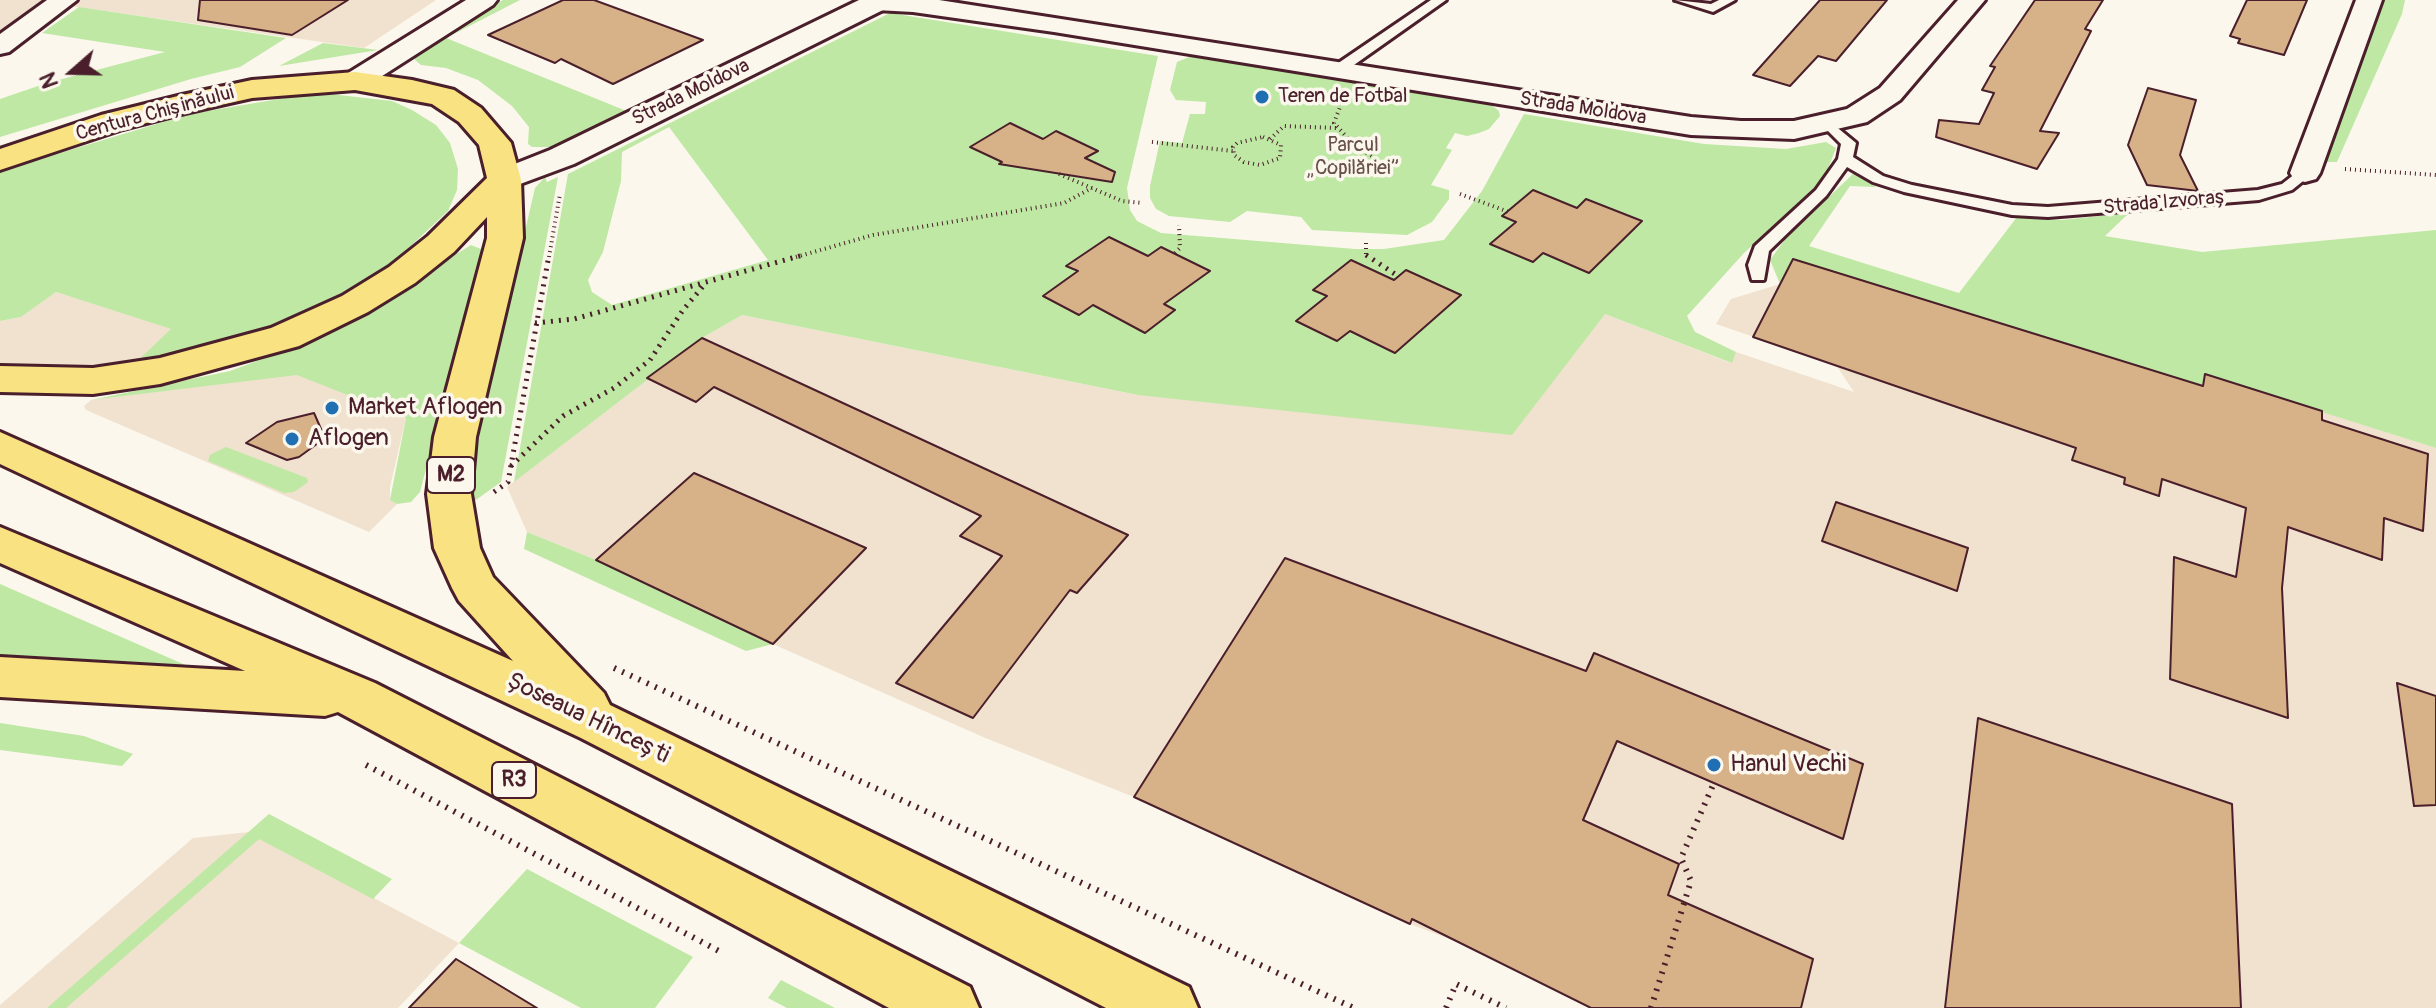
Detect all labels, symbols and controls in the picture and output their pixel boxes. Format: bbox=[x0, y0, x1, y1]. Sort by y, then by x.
north arrow bbox=[32, 32, 112, 112]
street label: Strada Moldova bbox=[628, 54, 754, 132]
text: N bbox=[34, 68, 65, 92]
street label: Centura Chișinăului bbox=[73, 81, 237, 147]
place label: Teren de Fotbal bbox=[1278, 85, 1408, 109]
street label: Strada Moldova bbox=[1518, 87, 1648, 131]
marker: Teren de Fotbal bbox=[1253, 88, 1271, 106]
park label: Parcul „Copilăriei” bbox=[1307, 134, 1399, 181]
street label: Strada Izvoraș bbox=[2102, 186, 2228, 220]
place label: Market Aflogen bbox=[348, 394, 503, 422]
marker: Market Aflogen bbox=[323, 399, 341, 417]
place label: Aflogen bbox=[308, 425, 389, 453]
marker: Aflogen bbox=[283, 430, 301, 448]
road number: M2 bbox=[427, 457, 475, 493]
street label: Șoseaua Hîncești bbox=[502, 667, 674, 771]
place label: Hanul Vechi bbox=[1730, 751, 1846, 779]
marker: Hanul Vechi bbox=[1705, 756, 1723, 774]
road number: R3 bbox=[492, 762, 536, 798]

